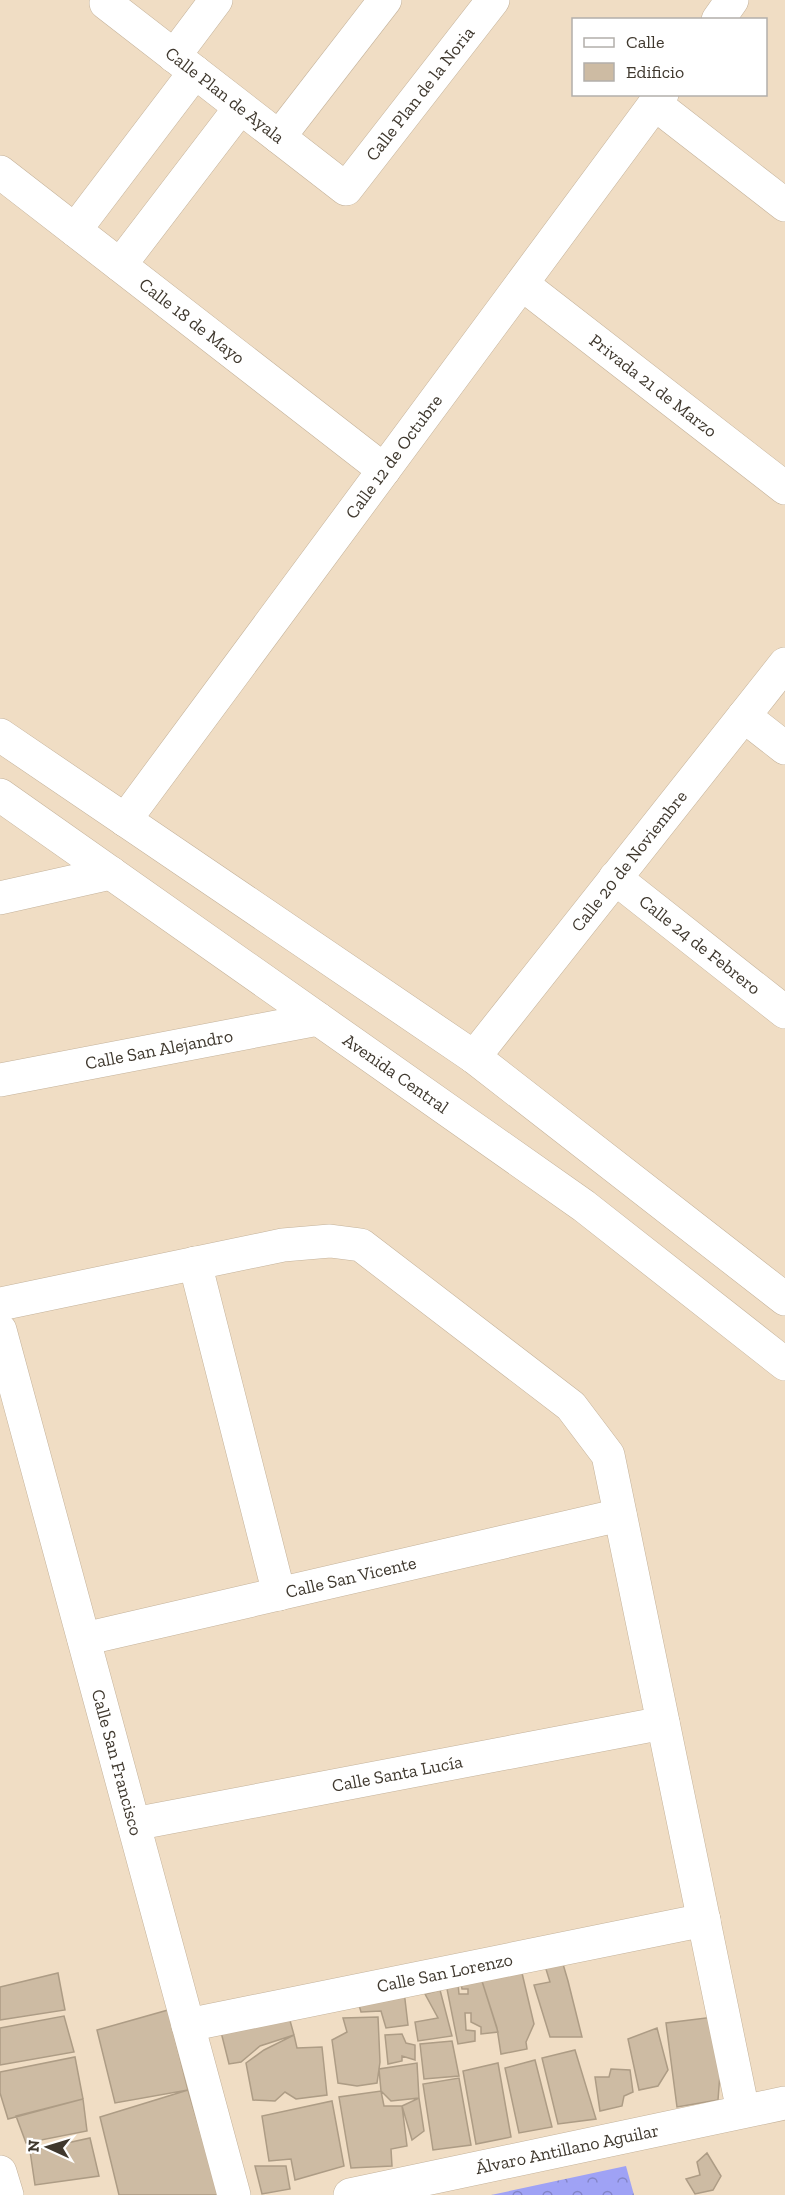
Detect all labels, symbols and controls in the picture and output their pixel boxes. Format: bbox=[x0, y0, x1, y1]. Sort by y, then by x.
legend bbox=[572, 18, 767, 96]
street label: Calle Plan de la Noria bbox=[361, 22, 479, 165]
text: Calle bbox=[626, 31, 664, 53]
street label: Calle Plan de Ayala bbox=[161, 42, 289, 148]
text: Edificio bbox=[626, 61, 684, 83]
street label: Calle 18 de Mayo bbox=[135, 273, 249, 369]
street label: Privada 21 de Marzo bbox=[585, 329, 721, 442]
street label: Calle 12 de Octubre bbox=[341, 390, 447, 523]
street label: Calle 20 de Noviembre bbox=[566, 786, 692, 936]
street label: Calle 24 de Febrero bbox=[635, 890, 765, 1000]
street label: Calle San Alejandro bbox=[83, 1025, 235, 1074]
street label: Avenida Central bbox=[339, 1029, 453, 1118]
street label: Calle San Vicente bbox=[284, 1552, 418, 1603]
street label: Calle San Francisco bbox=[87, 1687, 147, 1838]
street label: Calle Santa Lucía bbox=[330, 1750, 465, 1797]
street label: Calle San Lorenzo bbox=[375, 1948, 515, 1997]
north arrow bbox=[18, 2117, 78, 2177]
street label: Álvaro Antillano Aguilar bbox=[473, 2119, 661, 2179]
text: N bbox=[24, 2139, 43, 2153]

